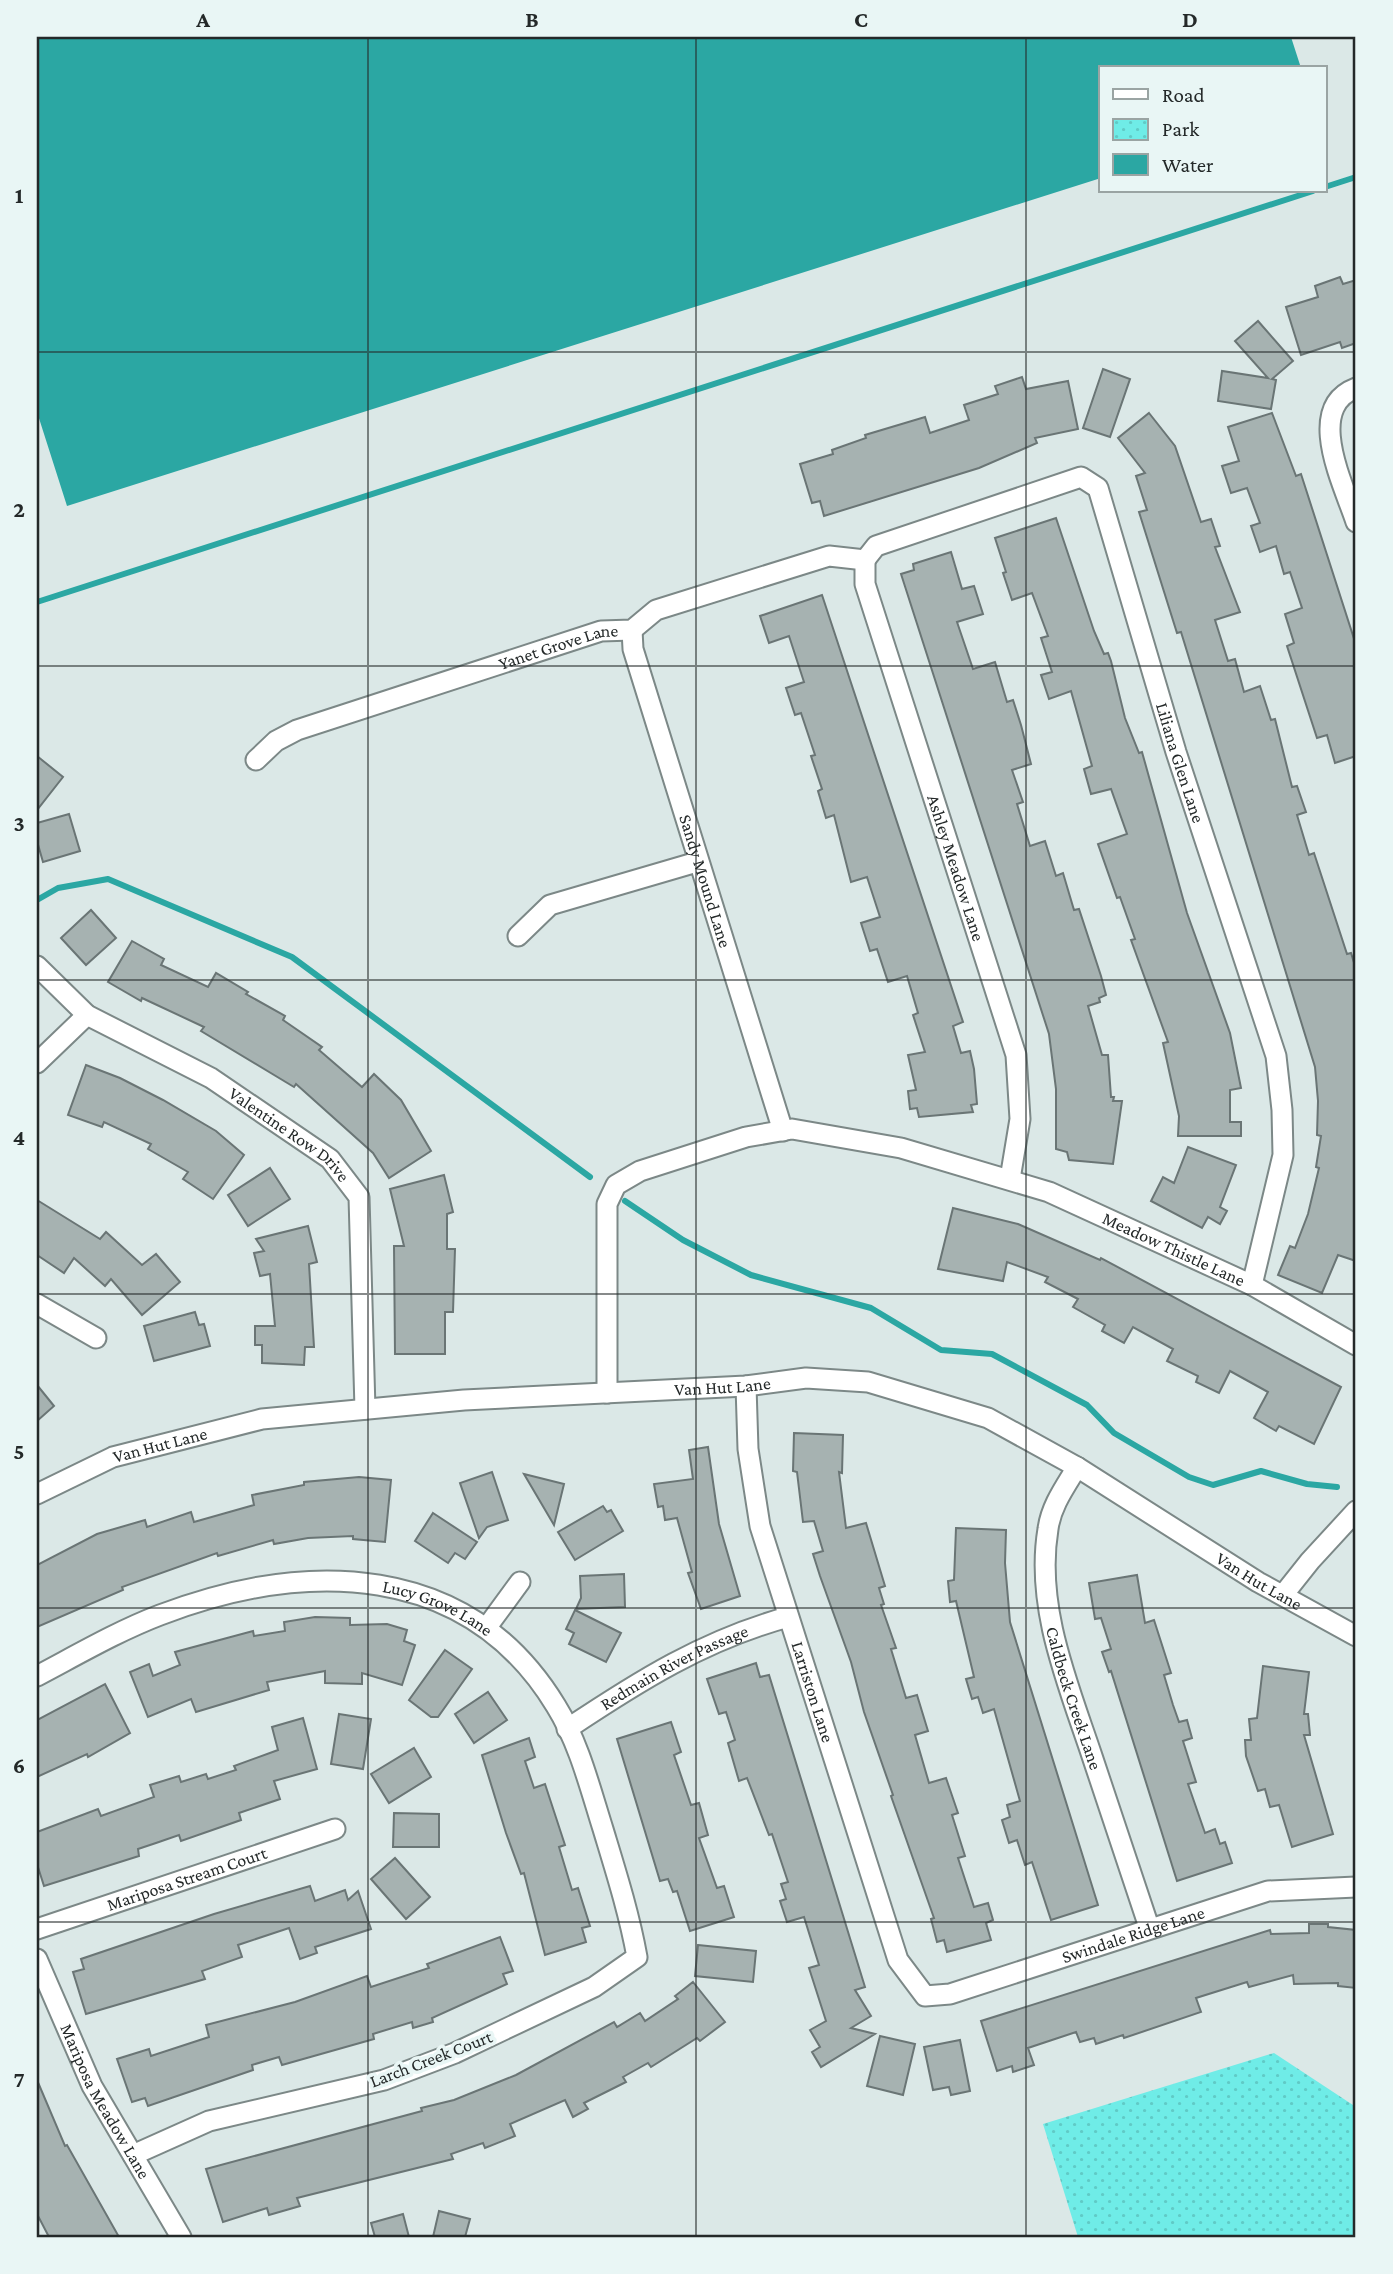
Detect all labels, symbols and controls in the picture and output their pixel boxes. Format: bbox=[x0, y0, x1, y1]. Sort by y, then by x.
text: A bbox=[195, 6, 210, 32]
text: B bbox=[525, 6, 539, 32]
text: C bbox=[854, 6, 868, 32]
text: D bbox=[1182, 6, 1198, 32]
legend bbox=[1099, 66, 1326, 192]
text: Road bbox=[1162, 83, 1205, 107]
text: Park bbox=[1162, 117, 1199, 141]
text: Water bbox=[1162, 153, 1214, 177]
text: 1 bbox=[15, 182, 24, 208]
text: 2 bbox=[13, 496, 25, 522]
street label: Yanet Grove Lane bbox=[496, 620, 619, 674]
street label: Liliana Glen Lane bbox=[1152, 700, 1209, 825]
street label: Ashley Meadow Lane bbox=[923, 792, 989, 943]
text: 3 bbox=[13, 810, 25, 836]
street label: Sandy Mound Lane bbox=[675, 812, 735, 950]
street label: Valentine Row Drive bbox=[225, 1083, 354, 1186]
text: 4 bbox=[13, 1124, 25, 1150]
street label: Meadow Thistle Lane bbox=[1099, 1208, 1248, 1290]
street label: Van Hut Lane bbox=[674, 1373, 772, 1400]
street label: Van Hut Lane bbox=[111, 1423, 209, 1467]
text: 5 bbox=[13, 1438, 25, 1464]
street label: Van Hut Lane bbox=[1212, 1548, 1306, 1614]
street label: Lucy Grove Lane bbox=[381, 1576, 497, 1640]
street label: Redmain River Passage bbox=[597, 1621, 751, 1714]
street label: Caldbeck Creek Lane bbox=[1042, 1625, 1106, 1772]
street label: Larriston Lane bbox=[787, 1639, 838, 1745]
text: 6 bbox=[13, 1752, 25, 1778]
street label: Mariposa Stream Court bbox=[104, 1842, 270, 1915]
street label: Swindale Ridge Lane bbox=[1059, 1902, 1207, 1967]
street label: Mariposa Meadow Lane bbox=[56, 2021, 154, 2182]
street label: Larch Creek Court bbox=[367, 2026, 496, 2092]
text: 7 bbox=[13, 2066, 25, 2092]

